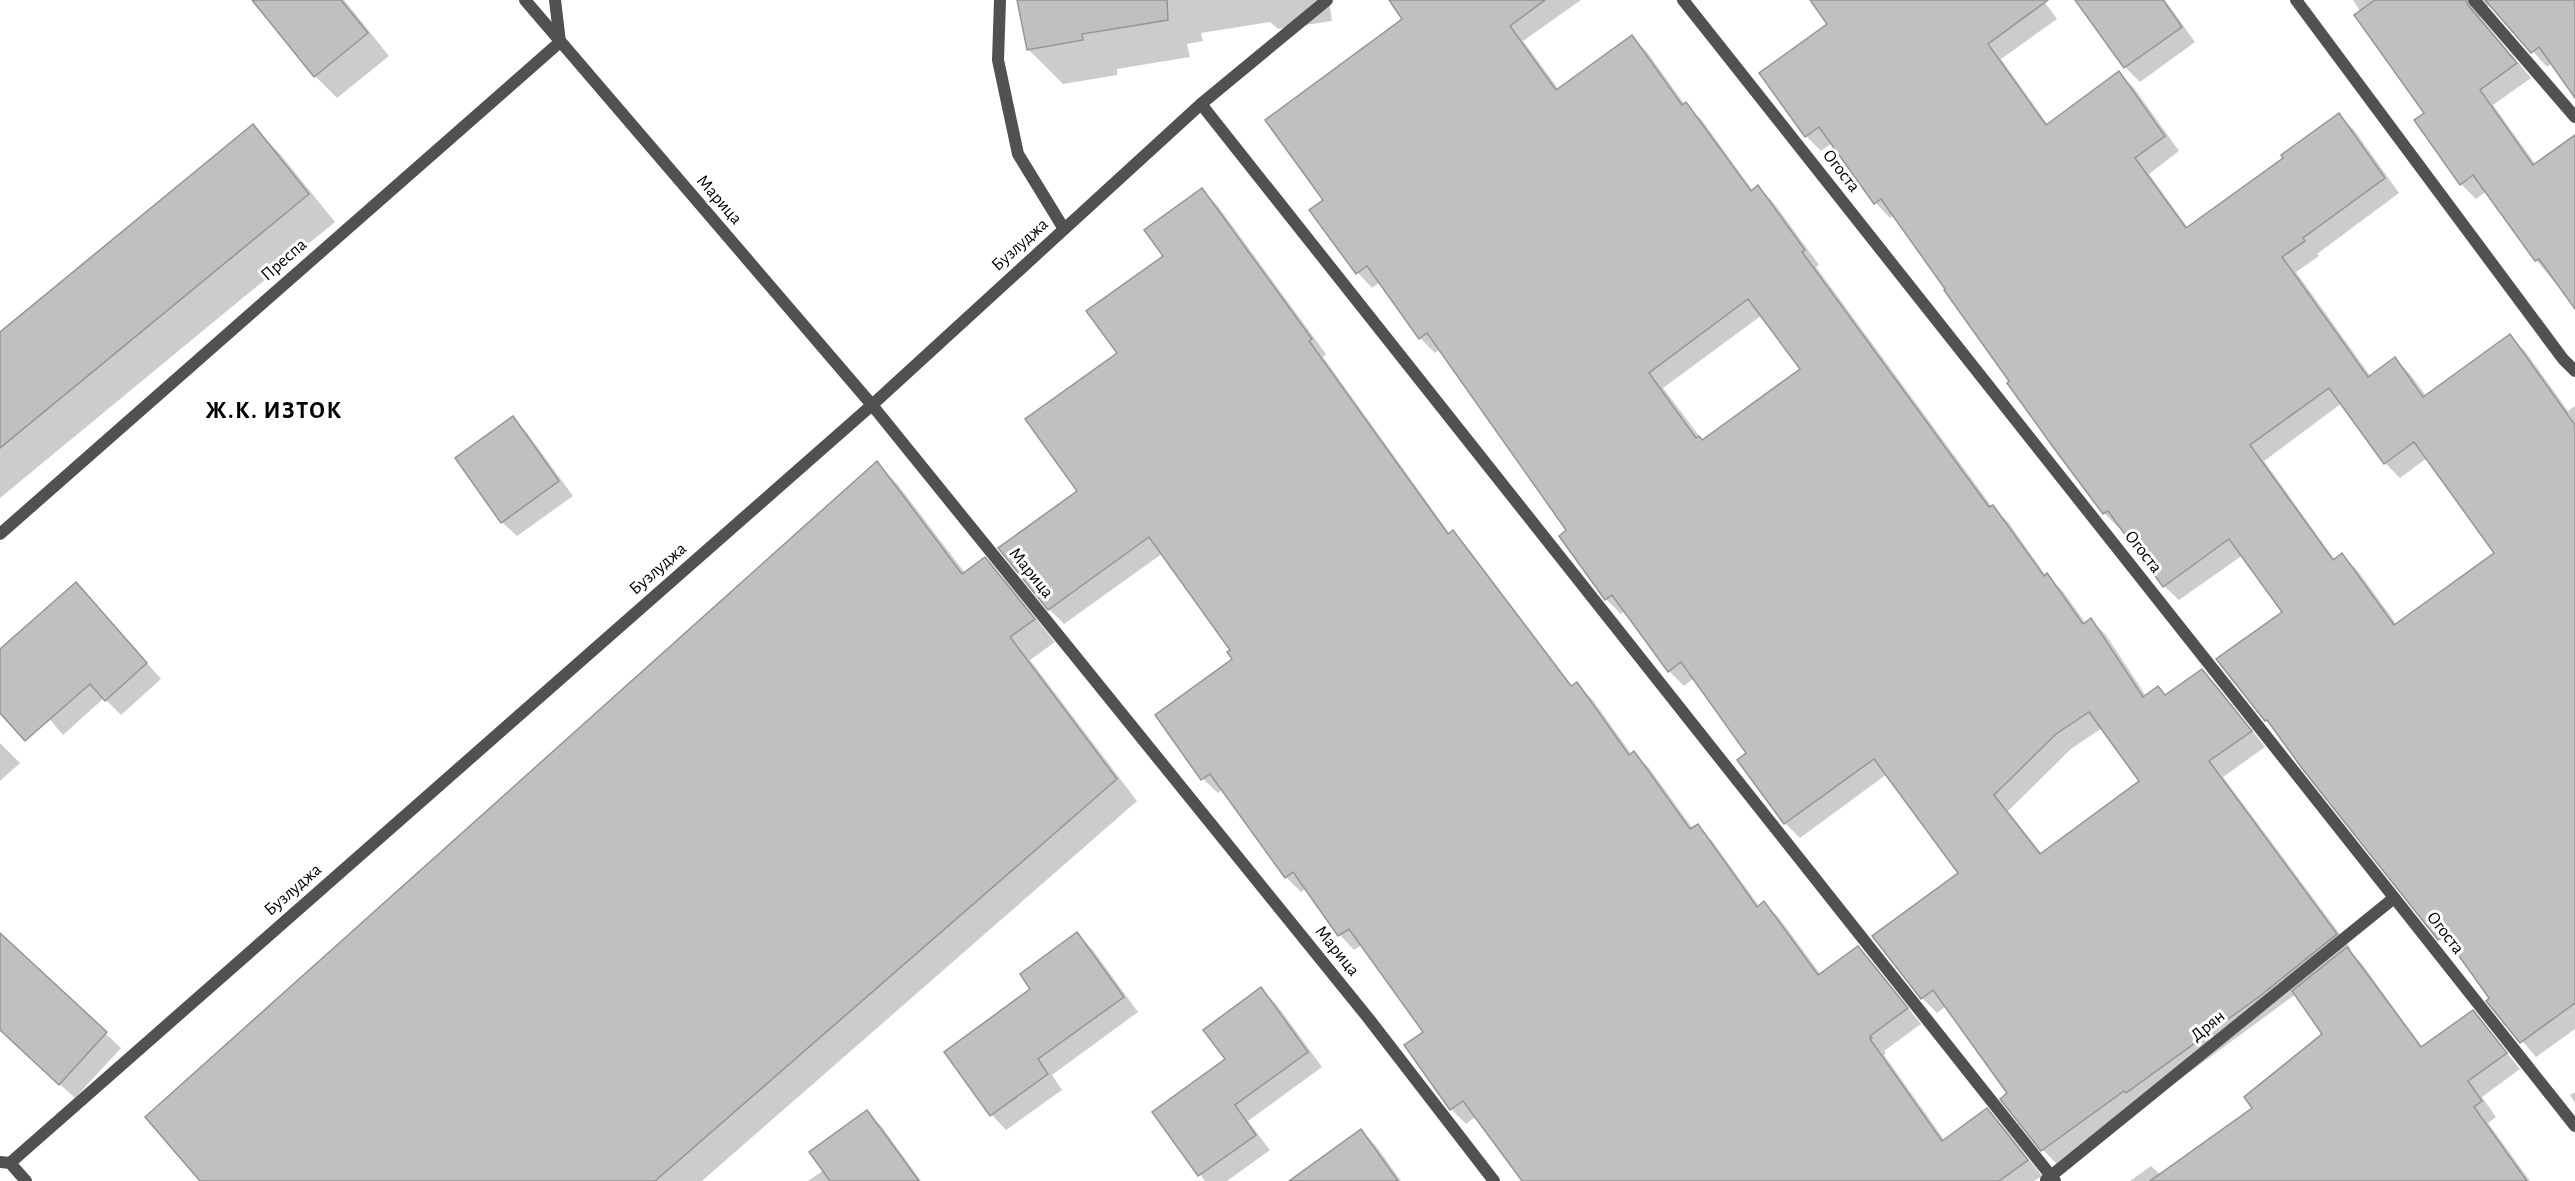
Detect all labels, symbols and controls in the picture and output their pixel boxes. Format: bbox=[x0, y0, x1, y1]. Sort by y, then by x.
street label: Огоста bbox=[1819, 146, 1863, 196]
street label: Марица bbox=[693, 172, 745, 228]
street label: Бузлуджа bbox=[988, 215, 1052, 275]
street label: Преспа bbox=[258, 235, 310, 285]
district label: Ж.К. ИЗТОК bbox=[205, 399, 343, 423]
street label: Огоста bbox=[2121, 527, 2165, 577]
street label: Бузлуджа bbox=[626, 540, 690, 598]
street label: Марица bbox=[1005, 544, 1057, 602]
street label: Бузлуджа bbox=[261, 861, 325, 919]
street label: Огоста bbox=[2423, 908, 2467, 958]
street label: Марица bbox=[1311, 922, 1363, 980]
street label: Дрян bbox=[2187, 1007, 2229, 1045]

